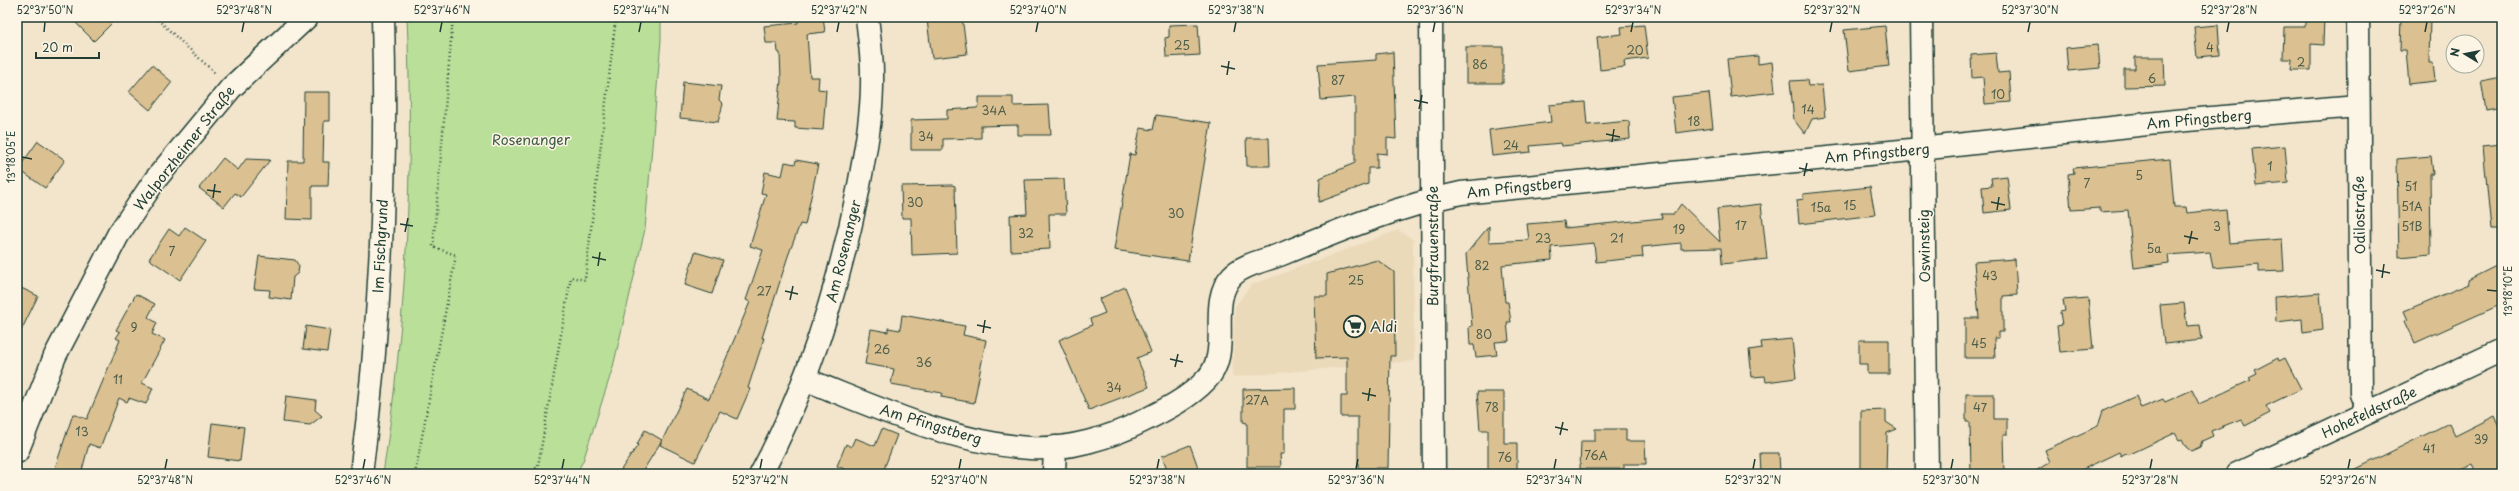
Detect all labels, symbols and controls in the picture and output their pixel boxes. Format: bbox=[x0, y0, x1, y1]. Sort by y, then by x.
text: 52°37'50"N bbox=[17, 2, 74, 17]
text: 52°37'48"N bbox=[216, 2, 272, 17]
text: 52°37'46"N bbox=[414, 2, 471, 17]
text: 52°37'44"N bbox=[613, 2, 669, 17]
text: 52°37'42"N bbox=[811, 2, 867, 17]
text: 52°37'40"N bbox=[1009, 2, 1067, 17]
text: 52°37'38"N bbox=[1208, 2, 1264, 17]
text: 52°37'36"N bbox=[1407, 2, 1464, 17]
text: 52°37'34"N bbox=[1605, 2, 1661, 17]
text: 52°37'32"N bbox=[1804, 2, 1861, 17]
text: 52°37'30"N bbox=[2001, 2, 2059, 17]
text: 52°37'28"N bbox=[2201, 2, 2258, 17]
text: 52°37'26"N bbox=[2398, 2, 2456, 17]
scale bar bbox=[36, 34, 99, 60]
north arrow bbox=[2445, 34, 2485, 74]
house number: 25 bbox=[1174, 36, 1190, 54]
text: 20 m bbox=[42, 38, 73, 56]
house number: 4 bbox=[2206, 38, 2214, 56]
house number: 20 bbox=[1626, 41, 1644, 59]
text: N bbox=[2446, 46, 2464, 58]
house number: 2 bbox=[2297, 53, 2305, 71]
house number: 86 bbox=[1472, 55, 1488, 73]
house number: 6 bbox=[2148, 69, 2156, 87]
house number: 87 bbox=[1331, 71, 1345, 89]
street label: Walporzheimer Straße bbox=[128, 81, 240, 215]
house number: 10 bbox=[1991, 85, 2005, 103]
house number: 14 bbox=[1801, 100, 1815, 118]
house number: 34A bbox=[982, 101, 1006, 119]
street label: Am Pfingstberg bbox=[2146, 104, 2252, 134]
house number: 18 bbox=[1688, 112, 1700, 130]
house number: 34 bbox=[918, 127, 934, 145]
park label: Rosenanger bbox=[492, 129, 571, 150]
text: 13°18'05"E bbox=[3, 131, 18, 183]
house number: 24 bbox=[1503, 136, 1519, 154]
street label: Am Pfingstberg bbox=[1824, 138, 1930, 168]
house number: 1 bbox=[2267, 157, 2273, 175]
house number: 5 bbox=[2135, 166, 2143, 184]
street label: Am Pfingstberg bbox=[1466, 171, 1572, 203]
house number: 7 bbox=[2084, 174, 2091, 192]
street label: Odilostraße bbox=[2348, 175, 2370, 255]
house number: 51 bbox=[2405, 177, 2417, 195]
street label: Burgfrauenstraße bbox=[1422, 186, 1443, 306]
house number: 30 bbox=[907, 193, 924, 211]
house number: 15 bbox=[1843, 196, 1857, 214]
street label: Am Rosenanger bbox=[820, 197, 866, 304]
house number: 51A bbox=[2401, 197, 2423, 215]
house number: 15a bbox=[1811, 198, 1832, 216]
street label: Im Fischgrund bbox=[367, 199, 393, 293]
house number: 30 bbox=[1168, 204, 1185, 222]
street label: Oswinsteig bbox=[1913, 209, 1935, 283]
house number: 17 bbox=[1735, 216, 1747, 234]
house number: 3 bbox=[2213, 217, 2221, 235]
house number: 51B bbox=[2402, 217, 2422, 235]
house number: 19 bbox=[1673, 220, 1685, 238]
house number: 32 bbox=[1018, 224, 1034, 242]
house number: 23 bbox=[1535, 229, 1551, 247]
house number: 21 bbox=[1610, 229, 1624, 247]
house number: 5a bbox=[2146, 239, 2162, 257]
house number: 7 bbox=[169, 242, 176, 260]
house number: 82 bbox=[1475, 256, 1490, 274]
house number: 43 bbox=[1982, 266, 1998, 284]
text: 13°18'10"E bbox=[2500, 266, 2515, 316]
house number: 25 bbox=[1348, 271, 1364, 289]
house number: 27 bbox=[757, 282, 772, 300]
supermarket icon: Aldi bbox=[1342, 313, 1368, 339]
place label: Aldi bbox=[1370, 316, 1397, 337]
house number: 9 bbox=[130, 318, 138, 336]
house number: 80 bbox=[1476, 325, 1492, 343]
house number: 45 bbox=[1971, 334, 1987, 352]
house number: 26 bbox=[874, 340, 890, 358]
house number: 36 bbox=[916, 353, 932, 371]
house number: 11 bbox=[113, 370, 123, 388]
house number: 34 bbox=[1106, 378, 1122, 396]
street label: Hohefeldstraße bbox=[2318, 381, 2420, 443]
house number: 27A bbox=[1245, 391, 1269, 409]
house number: 78 bbox=[1485, 398, 1499, 416]
house number: 47 bbox=[1973, 398, 1988, 416]
street label: Am Pfingstberg bbox=[878, 399, 984, 449]
house number: 13 bbox=[75, 422, 89, 440]
house number: 39 bbox=[2474, 430, 2488, 448]
house number: 41 bbox=[2423, 439, 2435, 457]
house number: 76A bbox=[1584, 446, 1608, 464]
house number: 76 bbox=[1498, 448, 1512, 466]
text: 52°37'48"N bbox=[137, 472, 193, 487]
text: 52°37'46"N bbox=[335, 472, 392, 487]
text: 52°37'44"N bbox=[534, 472, 590, 487]
text: 52°37'42"N bbox=[732, 472, 788, 487]
text: 52°37'40"N bbox=[930, 472, 988, 487]
text: 52°37'38"N bbox=[1129, 472, 1185, 487]
text: 52°37'36"N bbox=[1328, 472, 1385, 487]
text: 52°37'34"N bbox=[1526, 472, 1582, 487]
text: 52°37'32"N bbox=[1725, 472, 1782, 487]
text: 52°37'30"N bbox=[1922, 472, 1980, 487]
text: 52°37'28"N bbox=[2122, 472, 2179, 487]
text: 52°37'26"N bbox=[2319, 472, 2377, 487]

